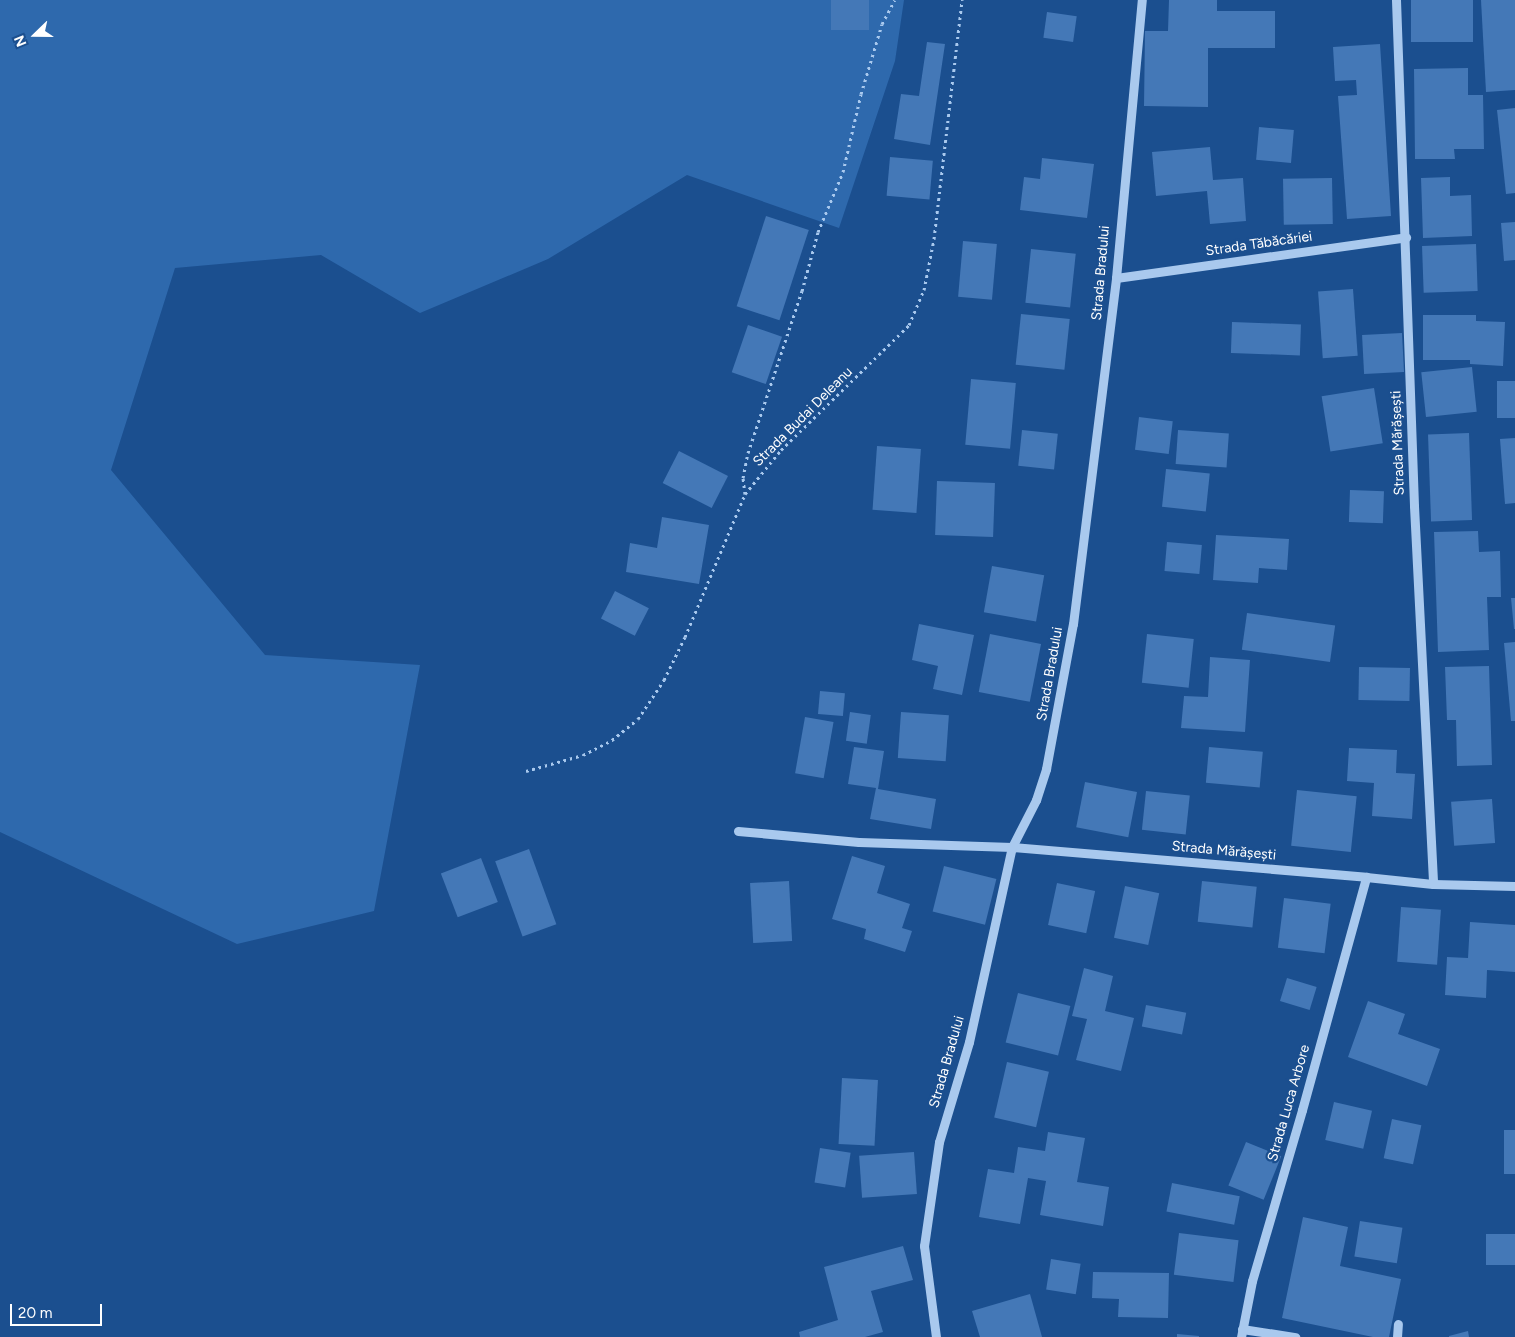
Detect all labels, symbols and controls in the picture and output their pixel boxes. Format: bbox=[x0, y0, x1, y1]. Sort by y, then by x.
north arrow bbox=[10, 10, 60, 60]
text: N bbox=[11, 33, 31, 49]
street label: Strada Bradului bbox=[1088, 225, 1114, 321]
street label: Strada Tăbăcăriei bbox=[1205, 228, 1313, 260]
street label: Strada Budai Deleanu bbox=[750, 364, 856, 470]
street label: Strada Mărășești bbox=[1388, 390, 1408, 496]
street label: Strada Bradului bbox=[1033, 626, 1067, 722]
street label: Strada Mărășești bbox=[1171, 838, 1277, 864]
street label: Strada Bradului bbox=[926, 1014, 968, 1110]
street label: Strada Luca Arbore bbox=[1264, 1043, 1314, 1163]
scale bar bbox=[12, 1294, 105, 1326]
text: 20 m bbox=[18, 1304, 52, 1322]

